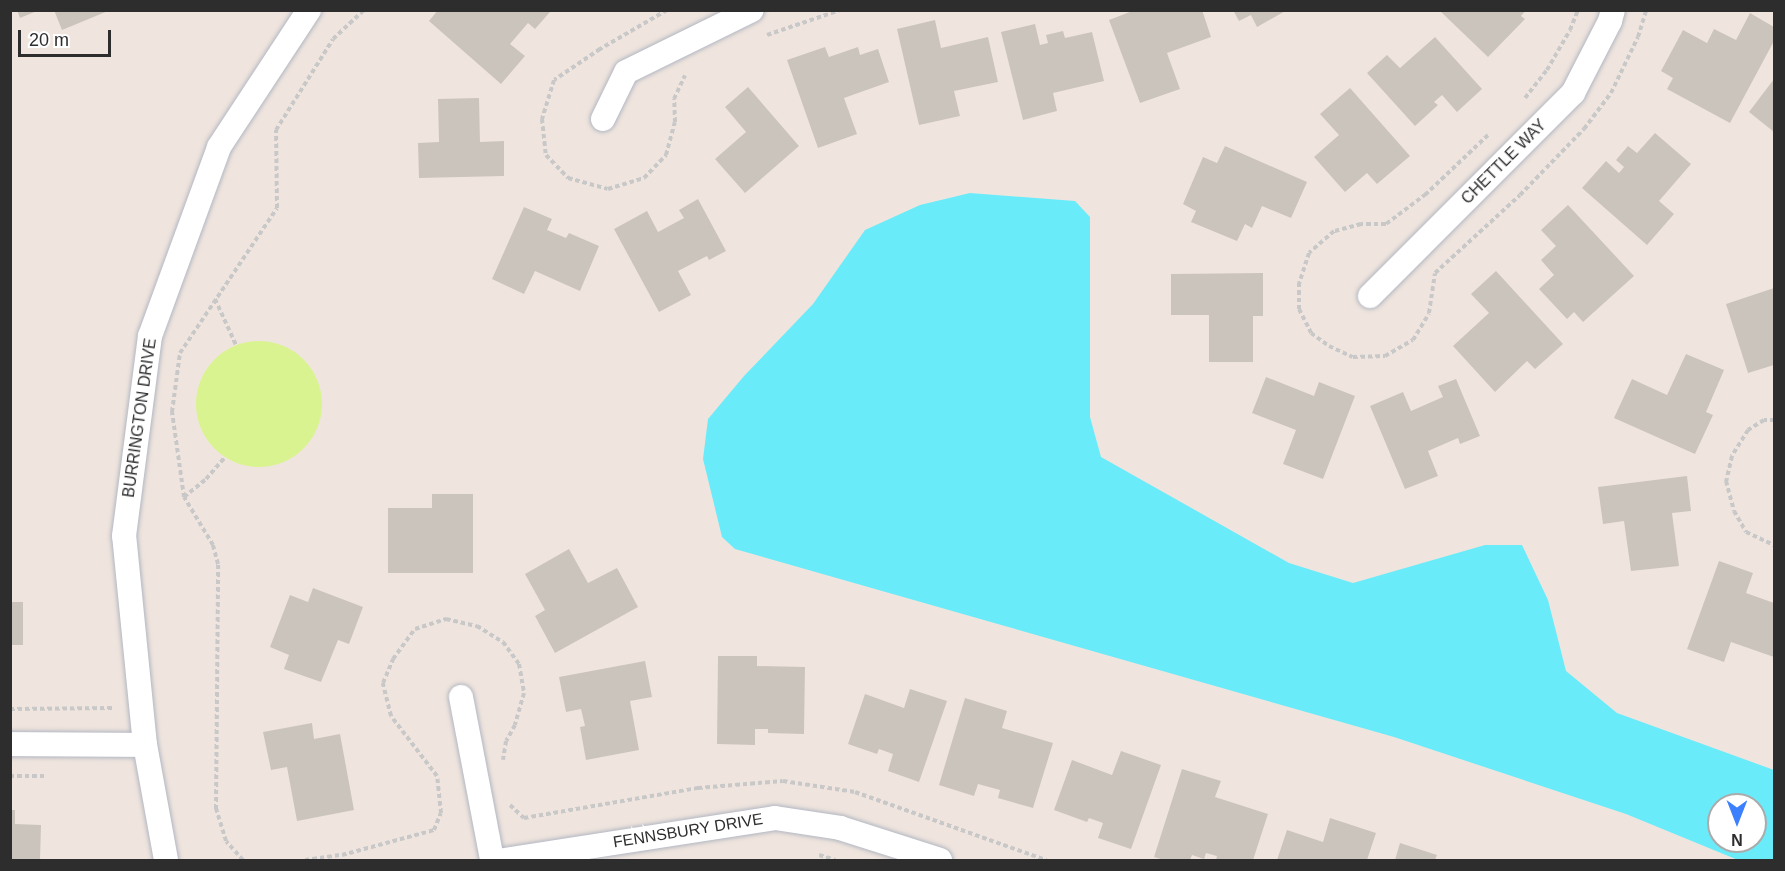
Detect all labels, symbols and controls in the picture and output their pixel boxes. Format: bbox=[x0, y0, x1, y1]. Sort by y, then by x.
scale bar bbox=[21, 18, 114, 56]
text: 20 m bbox=[29, 30, 69, 50]
street label: CHETTLE WAY bbox=[1458, 116, 1550, 208]
street label: BURRINGTON DRIVE bbox=[119, 337, 161, 499]
north arrow bbox=[1707, 793, 1767, 853]
street label: FENNSBURY DRIVE bbox=[612, 810, 764, 852]
text: N bbox=[1731, 831, 1743, 848]

